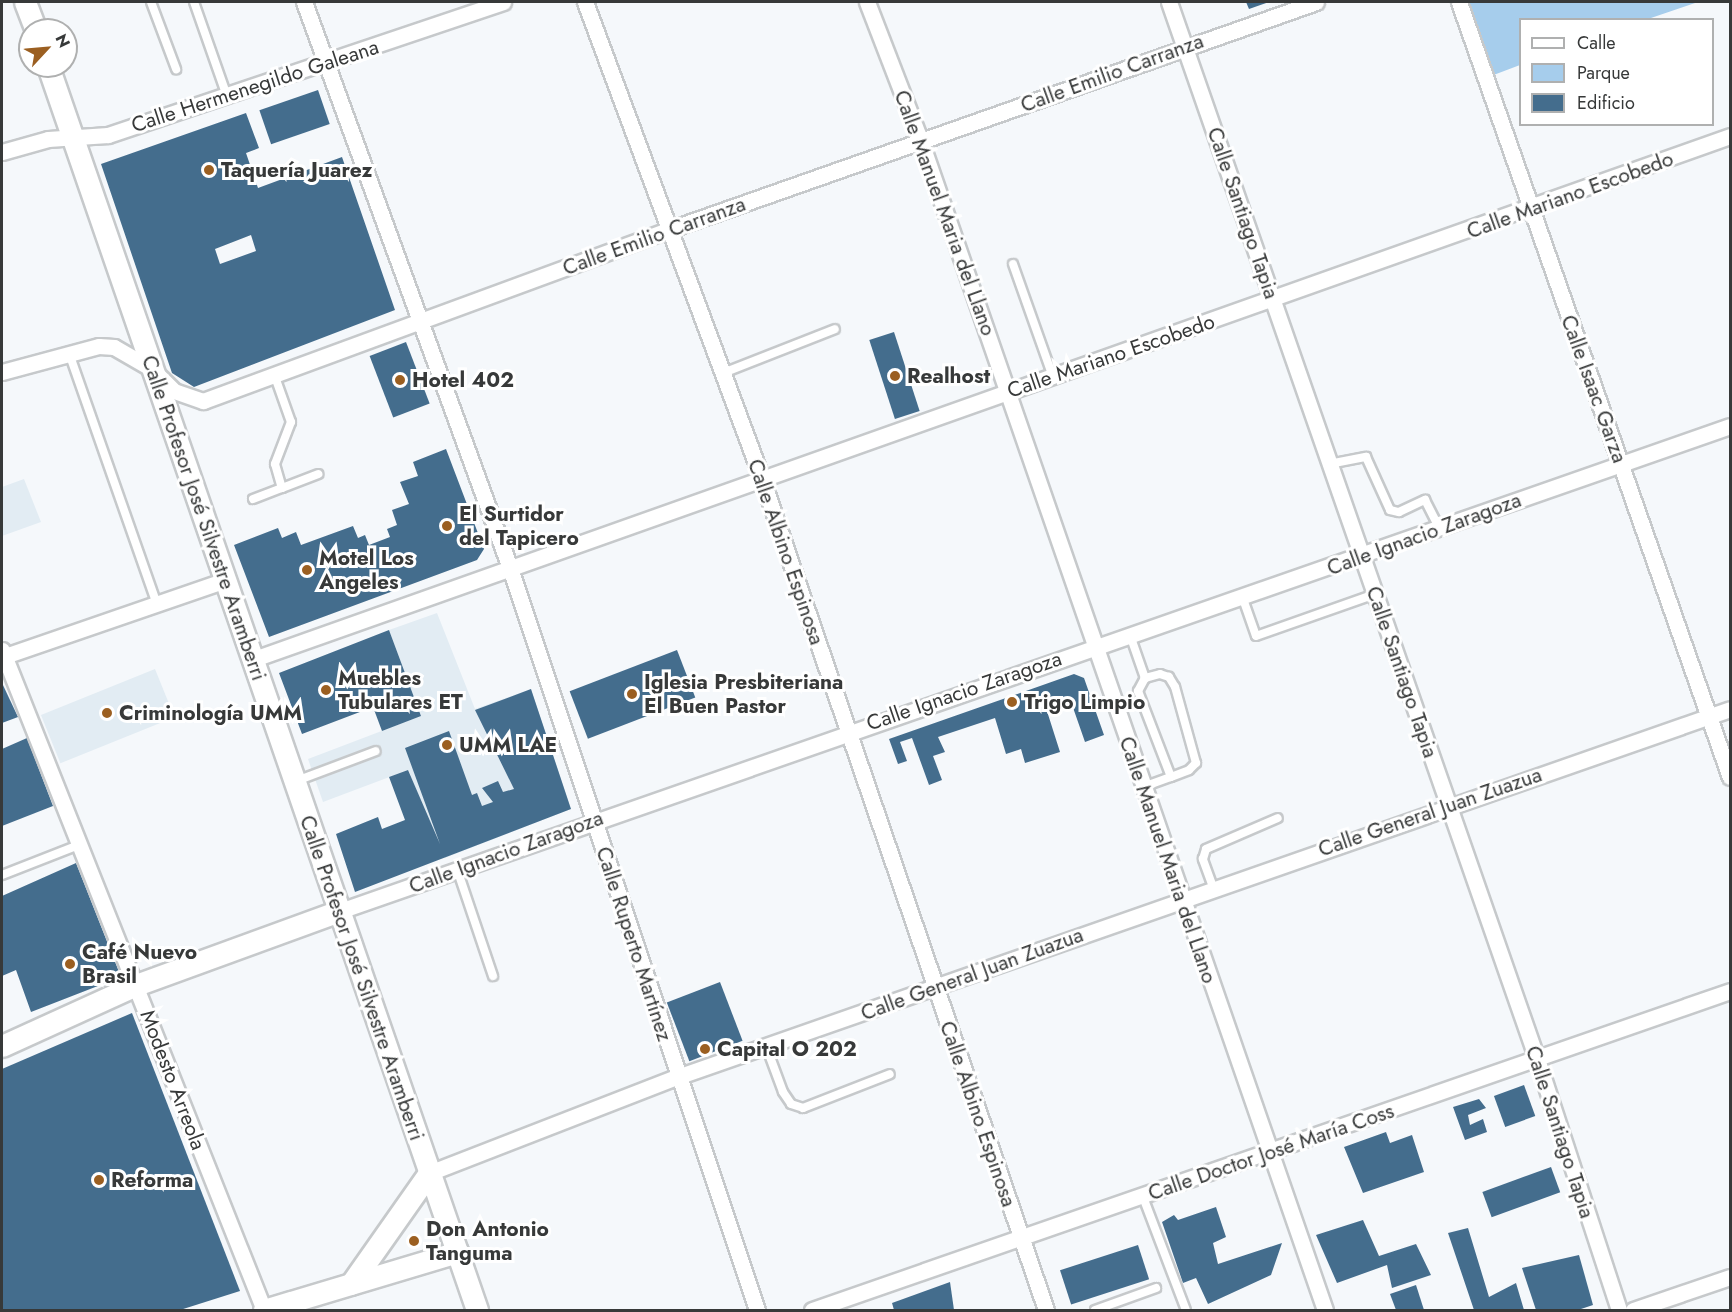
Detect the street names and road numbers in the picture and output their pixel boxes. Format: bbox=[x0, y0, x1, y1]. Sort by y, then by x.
street label: Calle Emilio Carranza bbox=[1017, 28, 1207, 118]
street label: Calle Hermenegildo Galeana bbox=[128, 34, 382, 138]
street label: Calle Manuel Maria del Llano bbox=[889, 87, 1001, 339]
street label: Calle Santiago Tapia bbox=[1202, 124, 1284, 302]
street label: Calle Mariano Escobedo bbox=[1463, 146, 1677, 244]
street label: Calle Emilio Carranza bbox=[559, 191, 749, 281]
street label: Calle Mariano Escobedo bbox=[1004, 309, 1218, 403]
street label: Calle Isaac Garza bbox=[1556, 312, 1632, 466]
street label: Calle Profesor José Silvestre Aramberri bbox=[136, 352, 272, 684]
street label: Calle Albino Espinosa bbox=[742, 456, 830, 648]
street label: Calle Ignacio Zaragoza bbox=[1324, 487, 1524, 581]
street label: Calle Santiago Tapia bbox=[1361, 583, 1443, 761]
street label: Calle Ignacio Zaragoza bbox=[863, 646, 1065, 736]
street label: Calle Manuel Maria del Llano bbox=[1114, 733, 1222, 987]
street label: Calle General Juan Zuazua bbox=[1315, 762, 1545, 862]
street label: Calle Ignacio Zaragoza bbox=[406, 805, 606, 899]
street label: Calle Profesor José Silvestre Aramberri bbox=[294, 812, 430, 1144]
street label: Calle Ruperto Martínez bbox=[591, 844, 677, 1044]
street label: Calle General Juan Zuazua bbox=[857, 922, 1087, 1026]
street label: Modesto Arreola bbox=[135, 1007, 211, 1153]
street label: Calle Albino Espinosa bbox=[934, 1018, 1022, 1210]
street label: Calle Santiago Tapia bbox=[1520, 1043, 1600, 1221]
street label: Calle Doctor José María Coss bbox=[1145, 1098, 1397, 1206]

